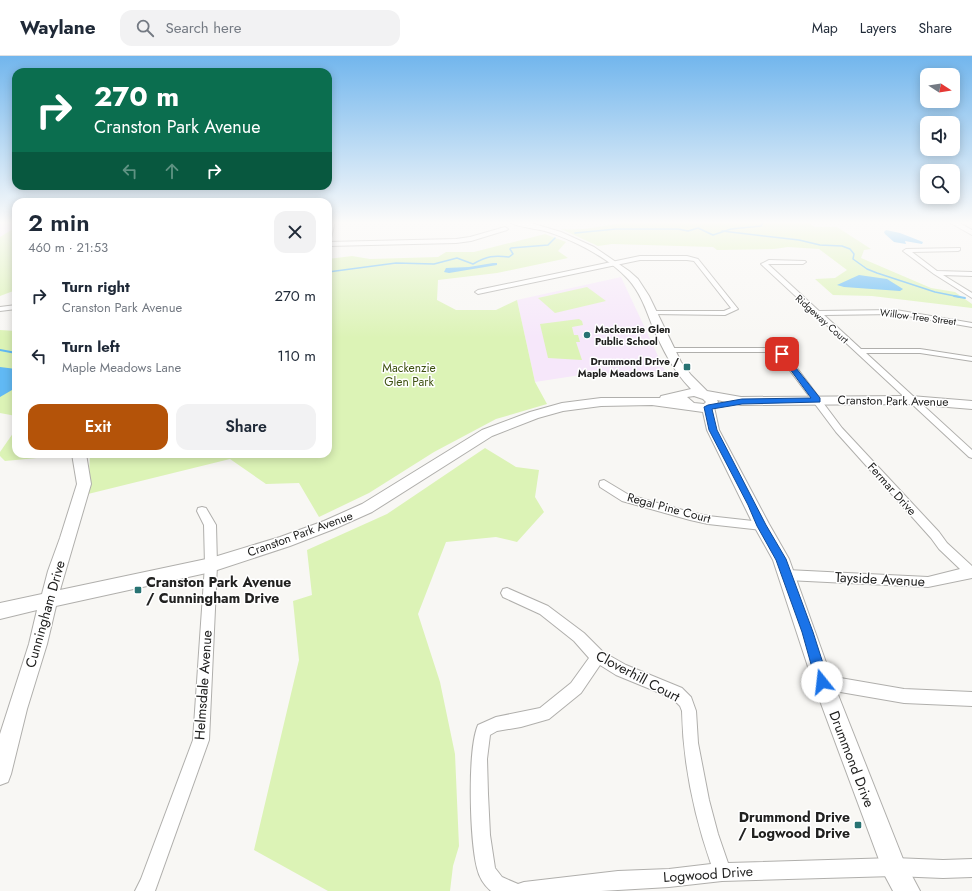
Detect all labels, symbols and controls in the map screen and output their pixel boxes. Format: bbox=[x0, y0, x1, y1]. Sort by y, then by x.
search box bbox=[120, 10, 400, 46]
text: Waylane bbox=[20, 14, 96, 41]
icon: search bbox=[134, 17, 156, 39]
text: Search here bbox=[166, 17, 241, 39]
text: Map bbox=[812, 18, 838, 38]
text: Layers bbox=[860, 18, 896, 38]
text: Share bbox=[918, 18, 952, 38]
north arrow bbox=[920, 68, 960, 108]
map controls bbox=[920, 68, 960, 204]
text: 270 m bbox=[94, 76, 179, 117]
icon: right bbox=[28, 84, 80, 136]
text: Cranston Park Avenue bbox=[94, 114, 260, 140]
button: sound bbox=[920, 116, 960, 156]
icon: left bbox=[119, 160, 141, 182]
icon: ahead bbox=[161, 160, 183, 182]
icon: right bbox=[203, 160, 225, 182]
button: search bbox=[920, 164, 960, 204]
text: 2 min bbox=[28, 205, 90, 240]
button: close bbox=[274, 211, 316, 253]
text: 460 m · 21:53 bbox=[28, 238, 108, 257]
text: Turn right bbox=[62, 276, 130, 298]
icon: right bbox=[28, 285, 50, 307]
text: 270 m bbox=[274, 285, 316, 307]
street label: Ridgeway Court bbox=[792, 291, 852, 347]
text: Cranston Park Avenue bbox=[62, 298, 182, 317]
street label: Willow Tree Street bbox=[879, 305, 957, 329]
place label: Mackenzie Glen Public School bbox=[595, 322, 671, 349]
marker: Mackenzie Glen Public School bbox=[582, 330, 592, 340]
text: Turn left bbox=[62, 336, 120, 358]
pin bbox=[765, 337, 799, 371]
icon: arrive bbox=[771, 343, 793, 365]
icon: left bbox=[28, 345, 50, 367]
text: 110 m bbox=[277, 345, 316, 367]
place label: Drummond Drive / Maple Meadows Lane bbox=[578, 354, 679, 381]
text: Maple Meadows Lane bbox=[62, 358, 181, 377]
park label: Mackenzie Glen Park bbox=[382, 359, 436, 391]
marker: Drummond Drive / Maple Meadows Lane bbox=[682, 362, 692, 372]
street label: Cranston Park Avenue bbox=[837, 391, 949, 411]
button: Exit bbox=[28, 404, 168, 450]
button: Share bbox=[176, 404, 316, 450]
street label: Fermar Drive bbox=[863, 459, 921, 519]
street label: Regal Pine Court bbox=[625, 488, 713, 528]
street label: Cranston Park Avenue bbox=[245, 507, 355, 561]
street label: Cunningham Drive bbox=[20, 558, 70, 670]
street label: Tayside Avenue bbox=[834, 567, 926, 591]
place label: Cranston Park Avenue / Cunningham Drive bbox=[146, 572, 291, 608]
marker: Cranston Park Avenue / Cunningham Drive bbox=[133, 585, 143, 595]
street label: Helmsdale Avenue bbox=[189, 629, 217, 741]
street label: Cloverhill Court bbox=[592, 645, 684, 707]
position arrow bbox=[801, 661, 843, 703]
street label: Drummond Drive bbox=[824, 708, 880, 810]
place label: Drummond Drive / Logwood Drive bbox=[738, 807, 850, 843]
marker: Drummond Drive / Logwood Drive bbox=[853, 820, 863, 830]
street label: Logwood Drive bbox=[662, 861, 754, 887]

